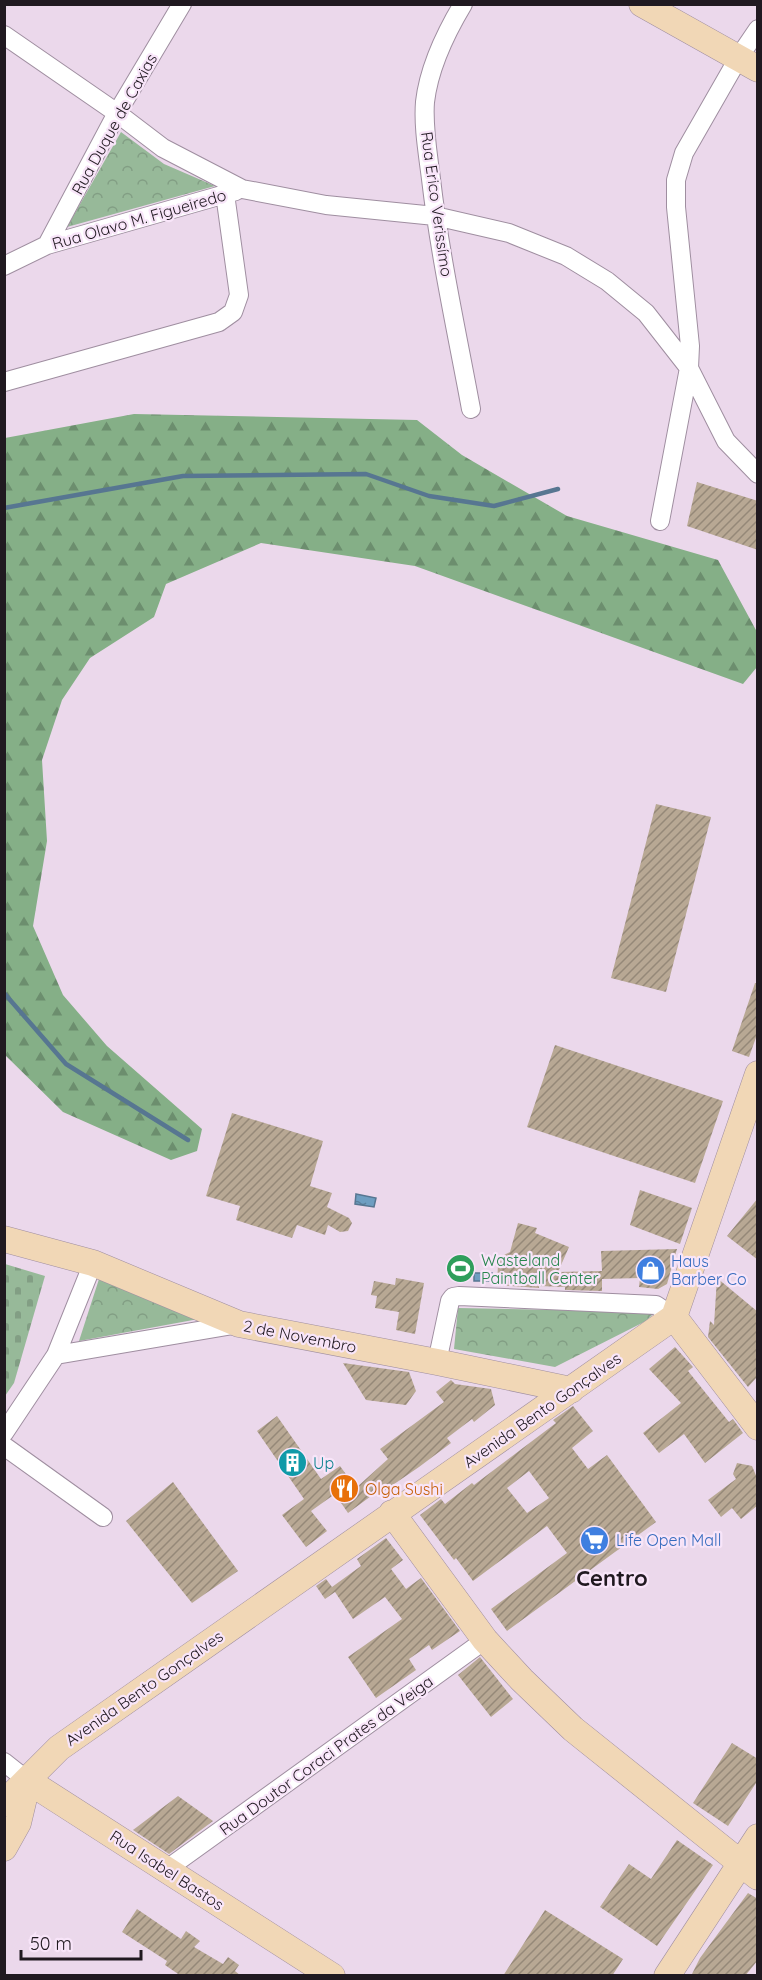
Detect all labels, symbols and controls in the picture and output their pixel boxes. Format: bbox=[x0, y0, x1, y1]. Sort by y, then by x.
street label: Rua Duque de Caxias bbox=[67, 50, 161, 198]
street label: Rua Erico Verissímo bbox=[417, 130, 457, 278]
street label: Rua Olavo M. Figueiredo bbox=[50, 185, 228, 253]
place label: Wasteland Paintball Center bbox=[481, 1250, 599, 1288]
place label: Haus Barber Co bbox=[671, 1251, 747, 1289]
sports icon: Wasteland Paintball Center bbox=[444, 1253, 476, 1285]
shop icon: Haus Barber Co bbox=[634, 1254, 666, 1286]
street label: 2 de Novembro bbox=[242, 1315, 358, 1357]
street label: Avenida Bento Gonçalves bbox=[459, 1348, 625, 1472]
building icon: Up bbox=[276, 1447, 308, 1479]
place label: Up bbox=[313, 1453, 334, 1473]
restaurant icon: Olga Sushi bbox=[328, 1473, 360, 1505]
place label: Olga Sushi bbox=[365, 1479, 443, 1499]
supermarket icon: Life Open Mall bbox=[579, 1524, 611, 1556]
place label: Life Open Mall bbox=[616, 1530, 721, 1550]
district label: Centro bbox=[576, 1564, 648, 1592]
street label: Avenida Bento Gonçalves bbox=[61, 1626, 227, 1750]
street label: Rua Doutor Coraci Prates da Veiga bbox=[215, 1671, 437, 1839]
street label: Rua Isabel Bastos bbox=[106, 1826, 228, 1914]
scale bar bbox=[21, 1923, 141, 1961]
text: 50 m bbox=[30, 1932, 72, 1955]

